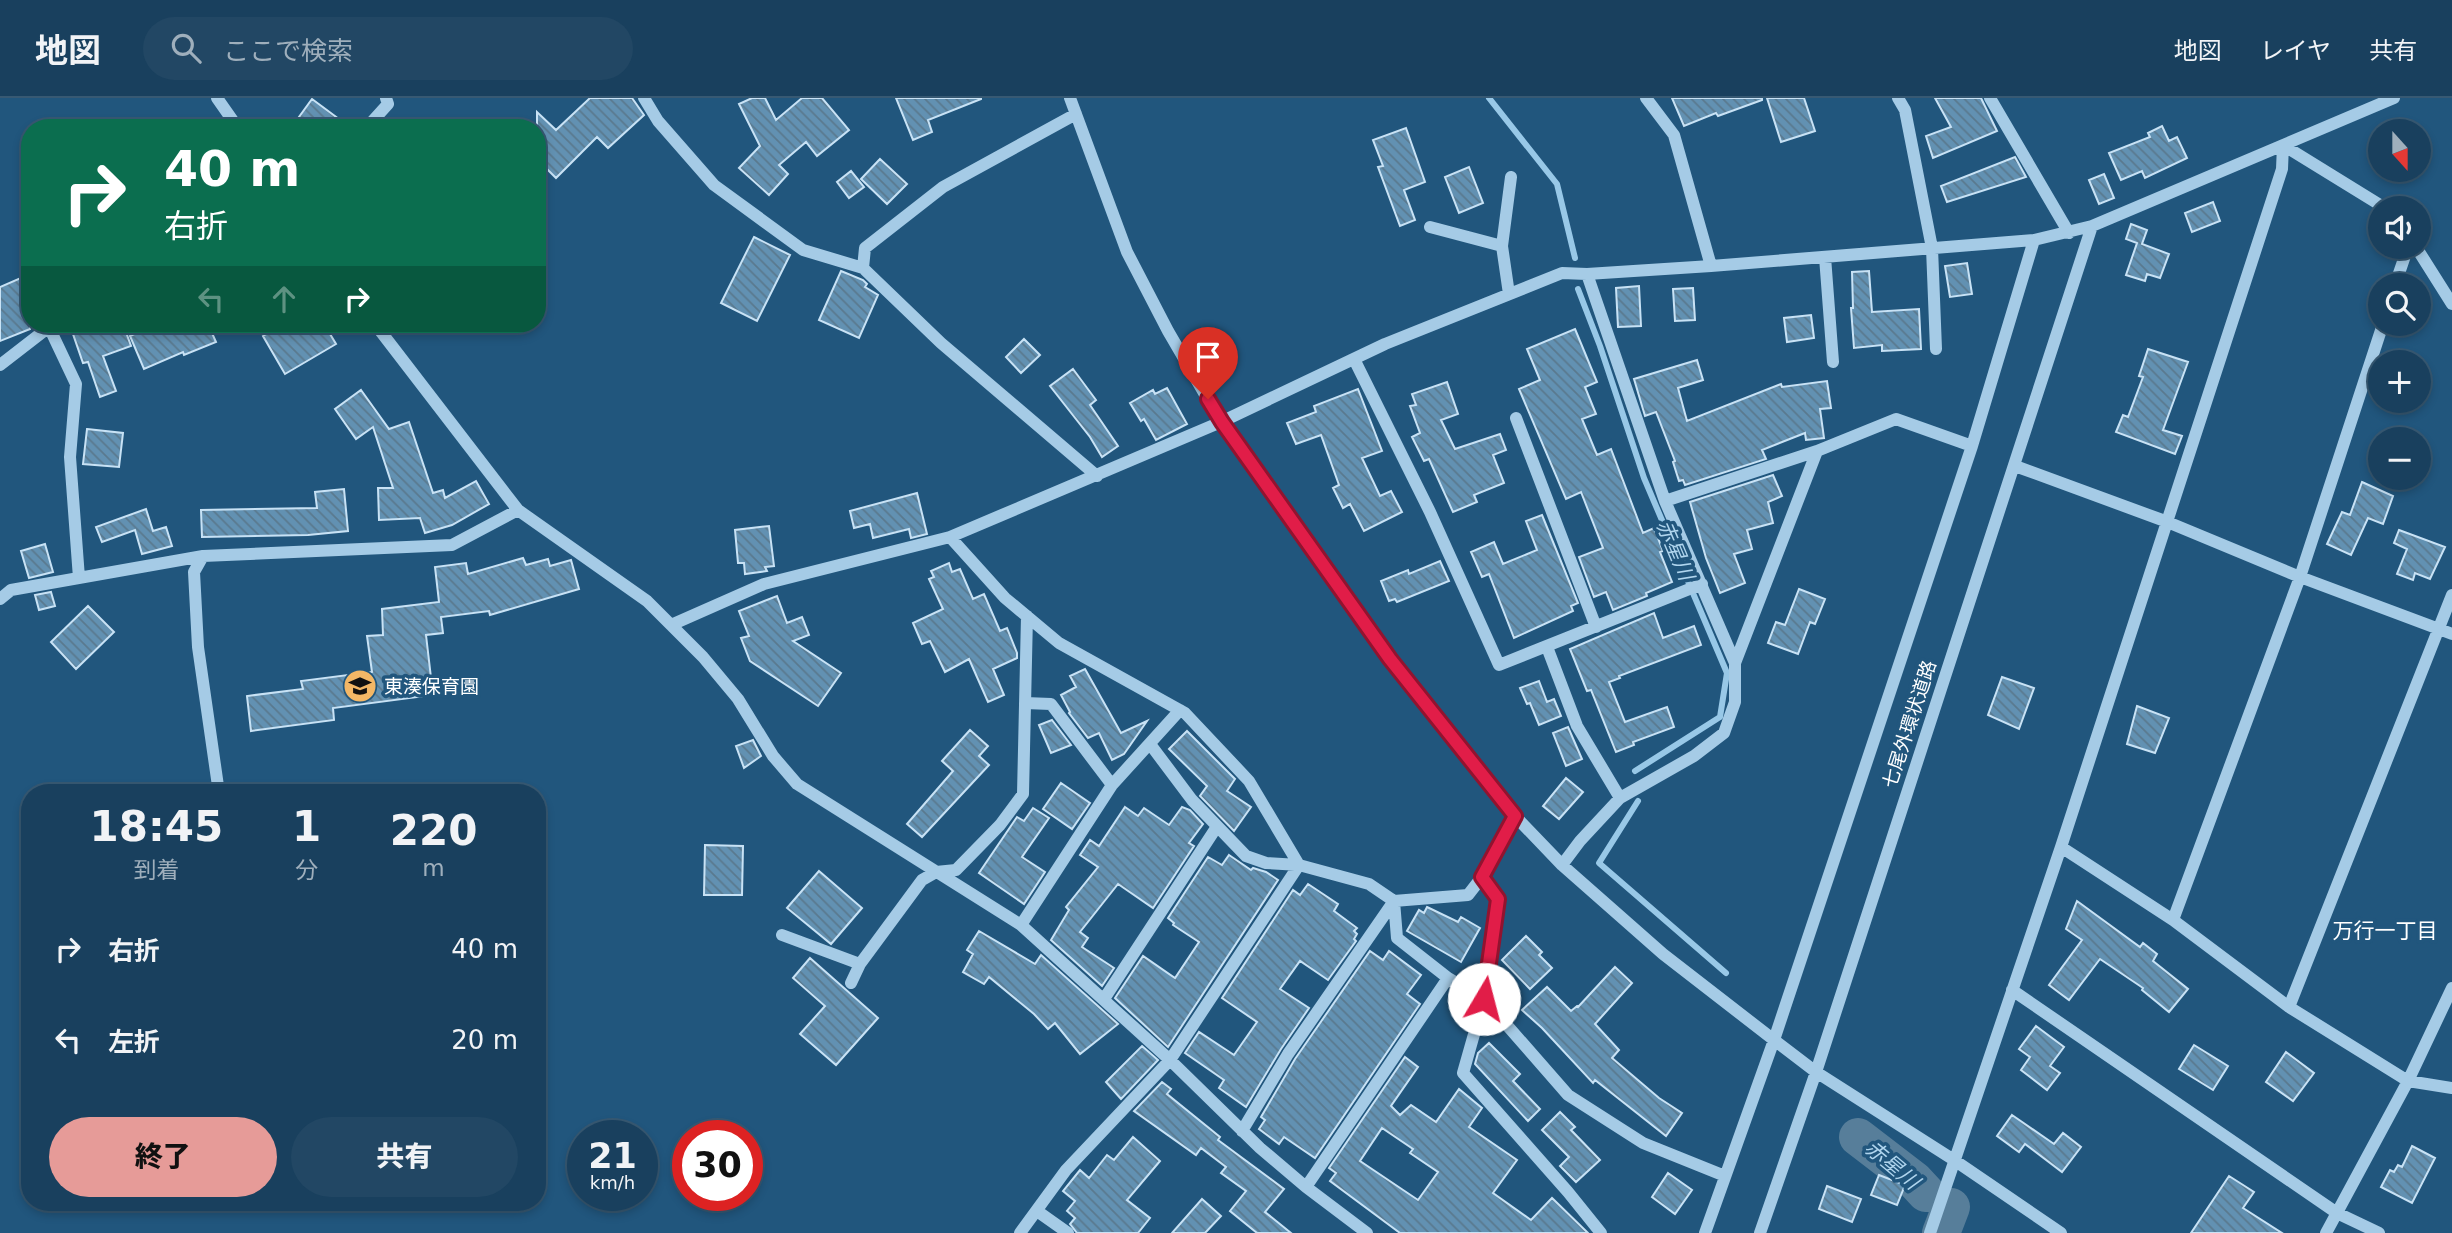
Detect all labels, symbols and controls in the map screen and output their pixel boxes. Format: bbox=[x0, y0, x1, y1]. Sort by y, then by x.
search box bbox=[143, 17, 633, 80]
icon: search bbox=[167, 29, 205, 67]
text: 地図 bbox=[35, 31, 101, 70]
text: ここで検索 bbox=[223, 36, 353, 66]
text: 地図 bbox=[2174, 37, 2222, 65]
text: レイヤ bbox=[2260, 37, 2331, 65]
text: 共有 bbox=[2369, 37, 2417, 65]
north arrow bbox=[2368, 119, 2431, 182]
map controls bbox=[2368, 119, 2431, 490]
text: 40 m bbox=[164, 141, 300, 198]
icon: right bbox=[49, 147, 140, 238]
button: sound bbox=[2368, 196, 2431, 259]
text: 右折 bbox=[164, 207, 228, 245]
button: search bbox=[2368, 273, 2431, 336]
icon: left bbox=[192, 280, 230, 318]
icon: ahead bbox=[265, 280, 303, 318]
icon: right bbox=[338, 280, 376, 318]
pin bbox=[1178, 327, 1238, 399]
icon: arrive bbox=[1189, 338, 1227, 376]
button: + bbox=[2368, 350, 2431, 413]
button: − bbox=[2368, 427, 2431, 490]
water label: 赤星川 bbox=[1652, 516, 1699, 586]
street label: 七尾外環状道路 bbox=[1878, 657, 1940, 791]
school or university icon: 東湊保育園 bbox=[341, 667, 379, 705]
place label: 東湊保育園 bbox=[384, 675, 479, 697]
text: 18:45 bbox=[90, 802, 223, 851]
text: 1 bbox=[292, 802, 321, 851]
text: 220 bbox=[390, 806, 477, 855]
text: m bbox=[422, 855, 445, 881]
text: 到着 bbox=[133, 857, 179, 883]
text: 分 bbox=[295, 857, 318, 883]
district label: 万行一丁目 bbox=[2333, 919, 2438, 943]
icon: right bbox=[49, 930, 87, 968]
text: 40 m bbox=[451, 934, 518, 964]
text: 右折 bbox=[108, 936, 160, 966]
position arrow bbox=[1447, 962, 1521, 1036]
icon: left bbox=[49, 1021, 87, 1059]
text: 20 m bbox=[451, 1025, 518, 1055]
text: 左折 bbox=[108, 1027, 160, 1057]
button: 終了 bbox=[49, 1117, 277, 1197]
button: 共有 bbox=[291, 1117, 518, 1197]
speed limit sign: 30 bbox=[672, 1120, 763, 1211]
text: 21 bbox=[588, 1136, 637, 1176]
water label: 赤星川 bbox=[1860, 1136, 1925, 1196]
text: km/h bbox=[590, 1172, 635, 1193]

